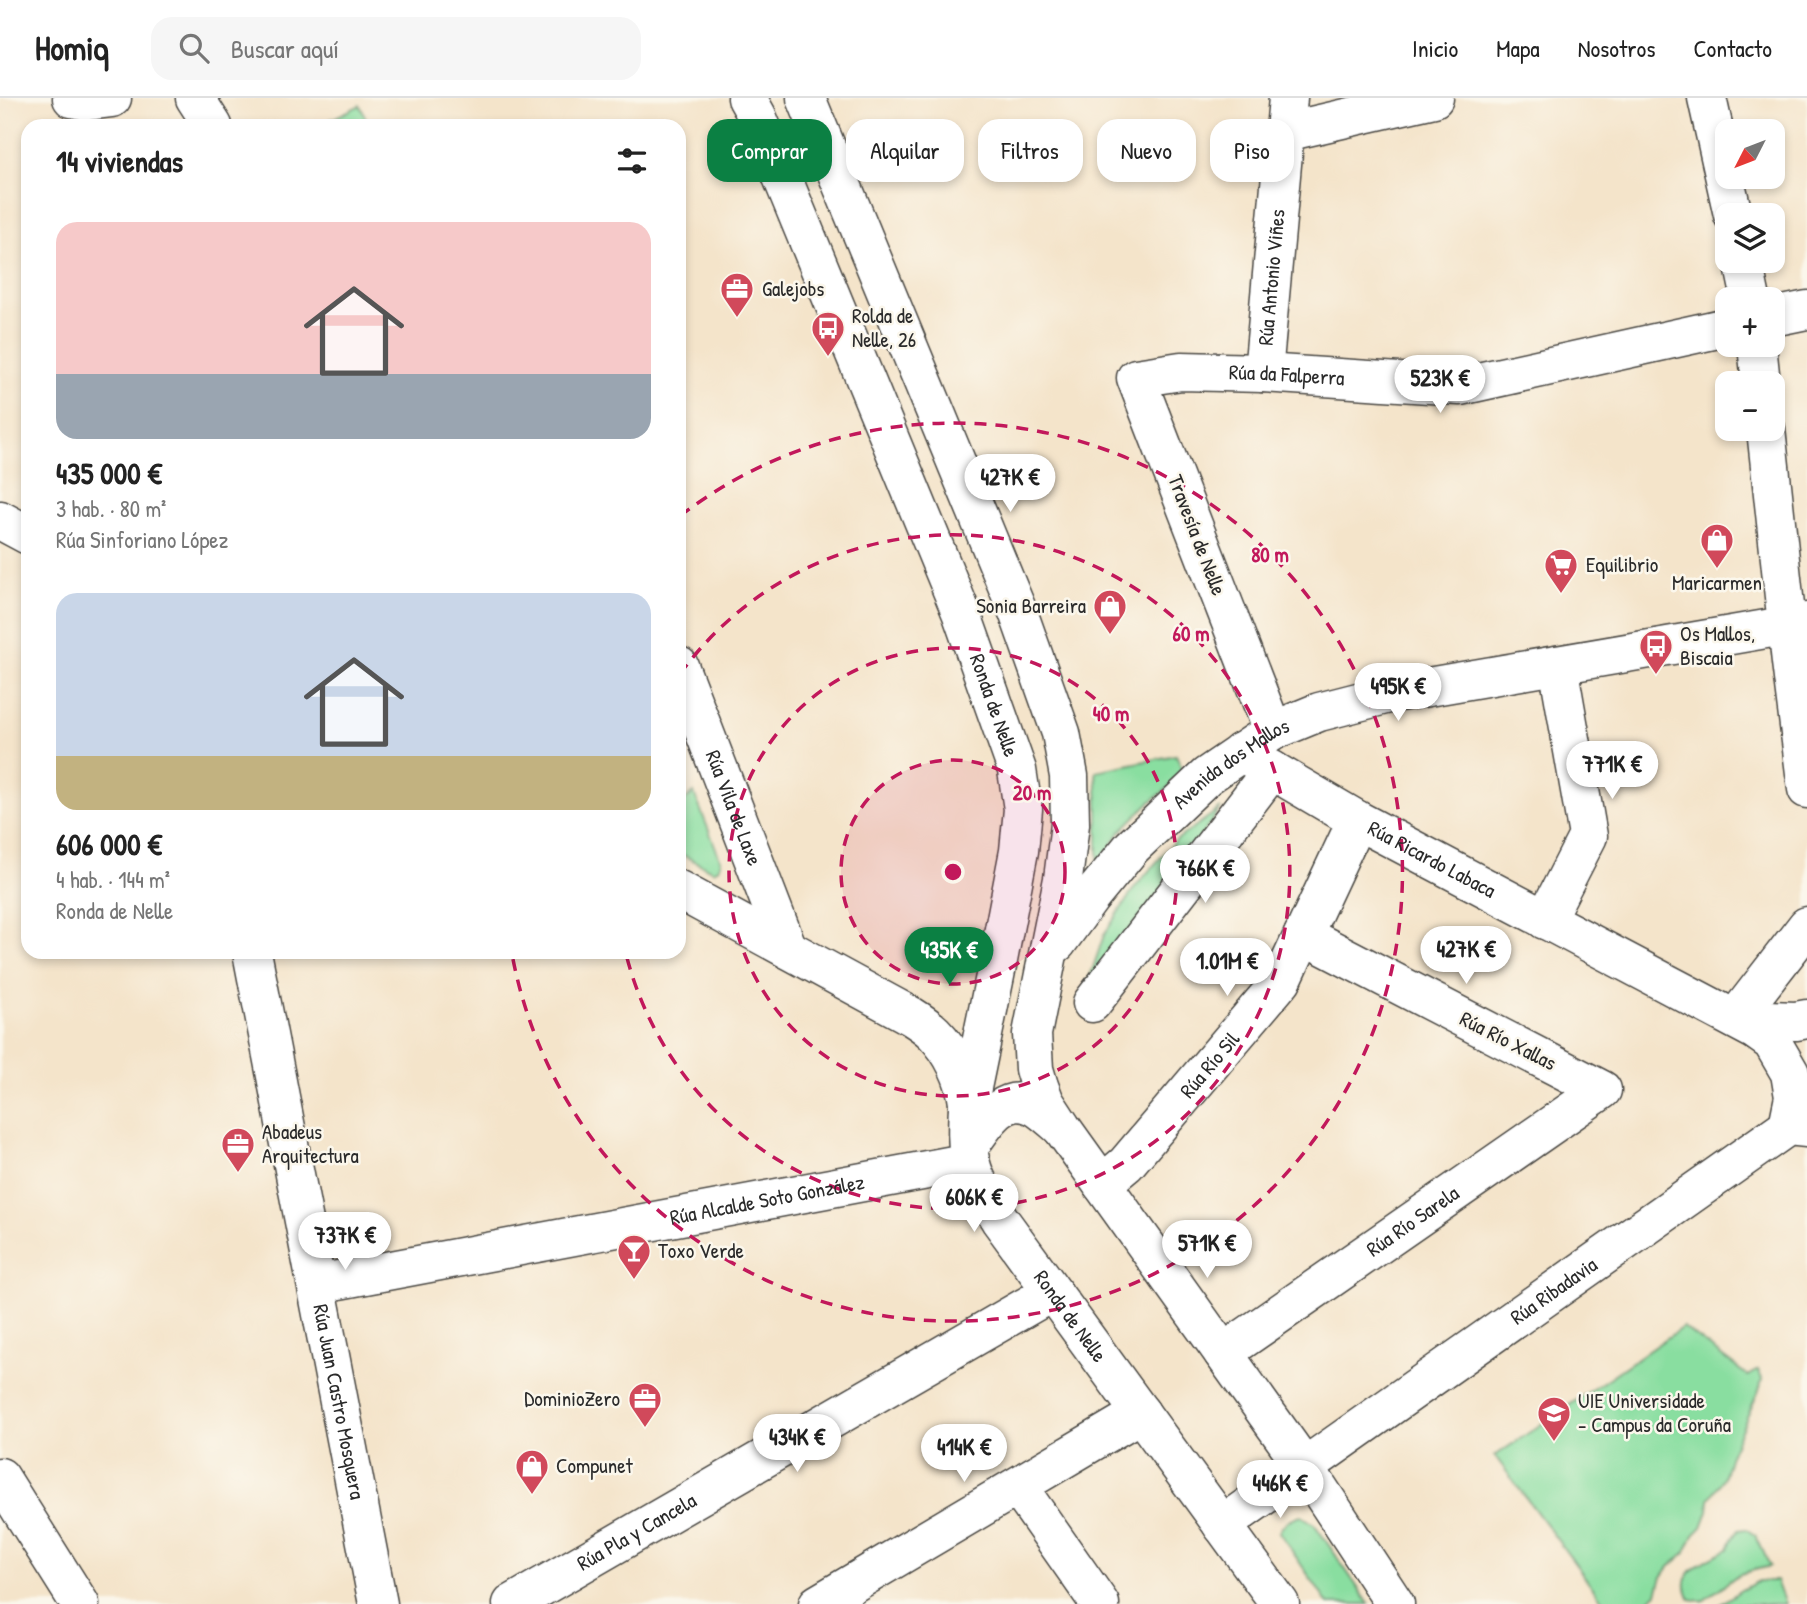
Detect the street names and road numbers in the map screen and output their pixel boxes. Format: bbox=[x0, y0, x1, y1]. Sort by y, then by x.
street label: Rúa Antonio Viñes bbox=[1251, 208, 1292, 347]
street label: Rúa da Falperra bbox=[1229, 357, 1345, 392]
street label: Travesía de Nelle bbox=[1161, 470, 1234, 599]
street label: Ronda de Nelle bbox=[963, 650, 1026, 761]
street label: Avenida dos Mallos bbox=[1166, 711, 1293, 815]
street label: Rúa Vila de Laxe bbox=[699, 746, 769, 870]
street label: Rúa Ricardo Labaca bbox=[1363, 813, 1501, 905]
street label: Rúa Río Xallas bbox=[1455, 1004, 1561, 1077]
street label: Rúa Río Sil bbox=[1173, 1025, 1246, 1104]
street label: Rúa Alcalde Soto González bbox=[668, 1167, 867, 1232]
street label: Rúa Río Sarela bbox=[1360, 1179, 1465, 1263]
street label: Rúa Ribadavia bbox=[1504, 1250, 1603, 1331]
street label: Ronda de Nelle bbox=[1027, 1264, 1114, 1368]
street label: Rúa Juan Castro Mosquera bbox=[306, 1302, 372, 1502]
street label: Rúa Pla y Cancela bbox=[572, 1486, 701, 1577]

